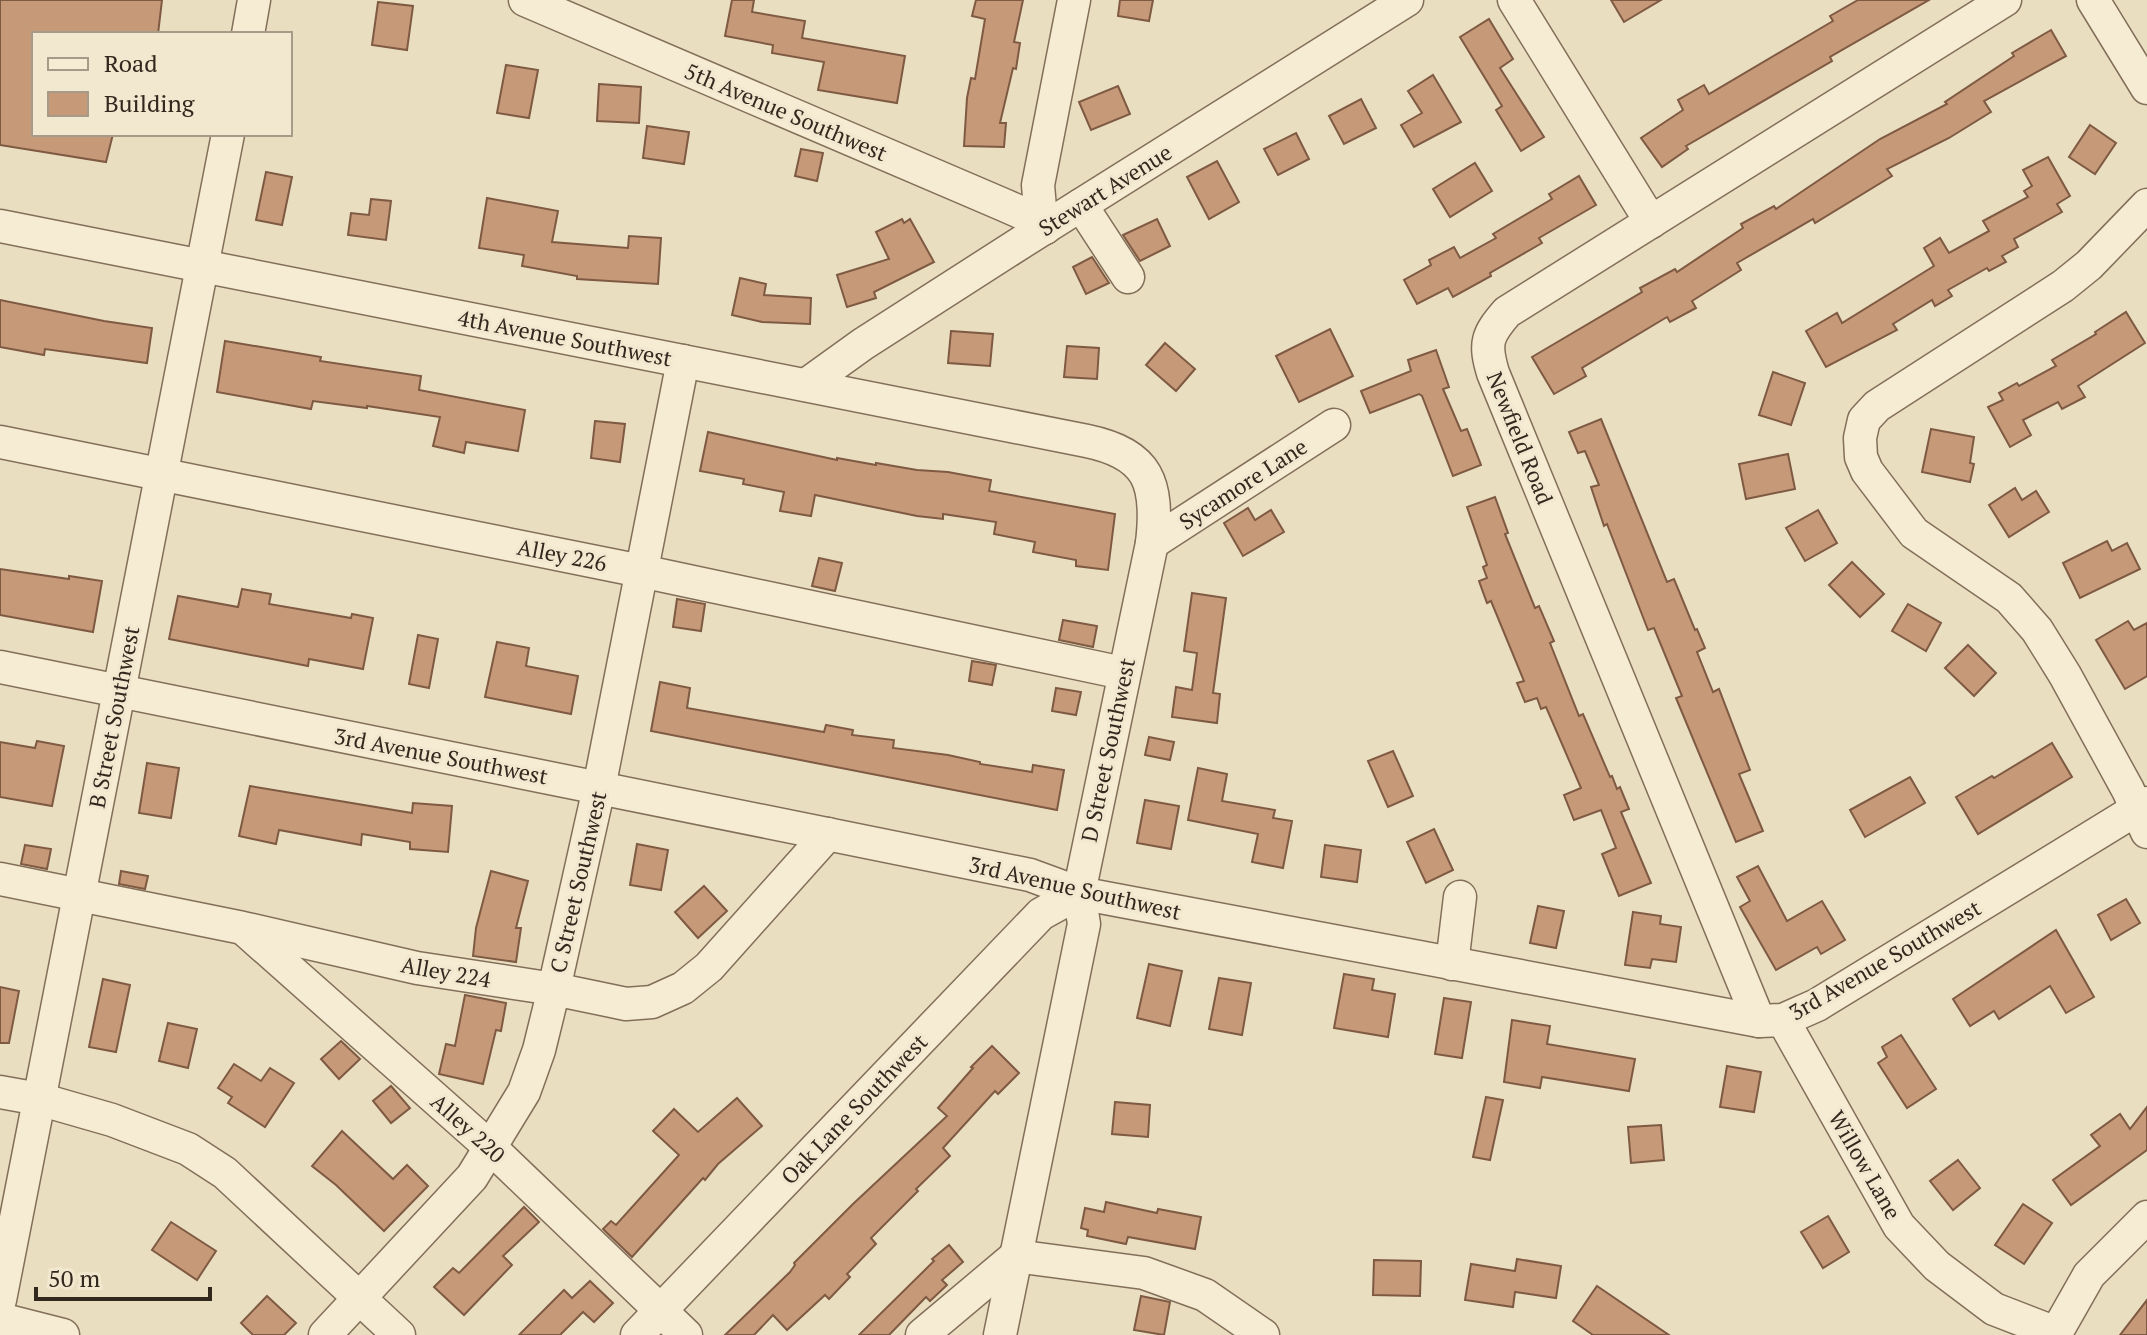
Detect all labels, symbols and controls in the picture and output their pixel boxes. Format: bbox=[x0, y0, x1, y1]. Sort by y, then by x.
legend bbox=[32, 32, 292, 136]
text: Road bbox=[104, 47, 158, 79]
street label: 5th Avenue Southwest bbox=[681, 56, 892, 167]
text: Building bbox=[104, 87, 195, 119]
street label: Stewart Avenue bbox=[1033, 137, 1177, 242]
street label: 4th Avenue Southwest bbox=[456, 303, 675, 372]
street label: Newfield Road bbox=[1481, 367, 1560, 508]
street label: Sycamore Lane bbox=[1173, 431, 1312, 536]
street label: Alley 226 bbox=[515, 532, 610, 577]
street label: B Street Southwest bbox=[82, 623, 145, 811]
street label: D Street Southwest bbox=[1074, 655, 1141, 844]
street label: 3rd Avenue Southwest bbox=[332, 721, 550, 790]
street label: C Street Southwest bbox=[542, 788, 613, 976]
street label: 3rd Avenue Southwest bbox=[966, 849, 1184, 926]
street label: 3rd Avenue Southwest bbox=[1784, 893, 1986, 1026]
street label: Alley 224 bbox=[399, 949, 493, 994]
street label: Oak Lane Southwest bbox=[774, 1027, 933, 1190]
street label: Alley 220 bbox=[425, 1087, 512, 1169]
street label: Willow Lane bbox=[1823, 1105, 1908, 1224]
scale bar bbox=[36, 1251, 210, 1301]
text: 50 m bbox=[48, 1262, 100, 1294]

